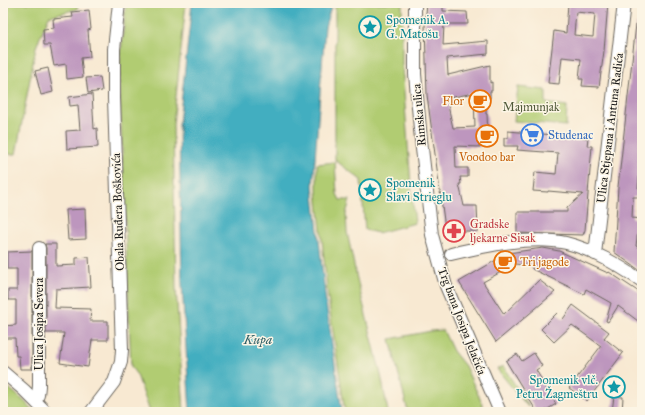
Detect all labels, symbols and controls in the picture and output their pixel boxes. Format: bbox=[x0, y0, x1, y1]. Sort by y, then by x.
place label: Spomenik A. G. Matošu bbox=[386, 13, 449, 41]
place icon: Spomenik A. G. Matošu bbox=[357, 14, 383, 40]
street label: Ulica Stjepana i Antuna Radića bbox=[594, 51, 626, 204]
street label: Rimska ulica bbox=[409, 82, 429, 147]
cafe icon: Flor bbox=[467, 88, 493, 114]
place label: Flor bbox=[442, 94, 464, 108]
park label: Majmunjak bbox=[503, 100, 560, 114]
supermarket icon: Studenac bbox=[519, 122, 545, 148]
cafe icon: Voodoo bar bbox=[474, 123, 500, 149]
place label: Studenac bbox=[548, 128, 593, 142]
place label: Voodoo bar bbox=[458, 150, 516, 164]
street label: Obala Ruđera Boškovića bbox=[109, 152, 127, 271]
place label: Spomenik Slavi Strieglu bbox=[386, 176, 452, 205]
place icon: Spomenik Slavi Strieglu bbox=[357, 177, 383, 203]
place label: Gradske ljekarne Sisak bbox=[470, 217, 536, 245]
pharmacy icon: Gradske ljekarne Sisak bbox=[441, 218, 467, 244]
cafe icon: Tri jagode bbox=[492, 249, 518, 275]
place label: Tri jagode bbox=[520, 255, 569, 270]
street label: Trg bana Josipa Jelačića bbox=[434, 265, 489, 378]
street label: Ulica Josipa Severa bbox=[32, 277, 47, 370]
water label: Kupa bbox=[243, 332, 272, 348]
place label: Spomenik vlč. Petru Žagmeštru bbox=[516, 373, 599, 402]
place icon: Spomenik vlč. Petru Žagmeštru bbox=[601, 374, 627, 400]

